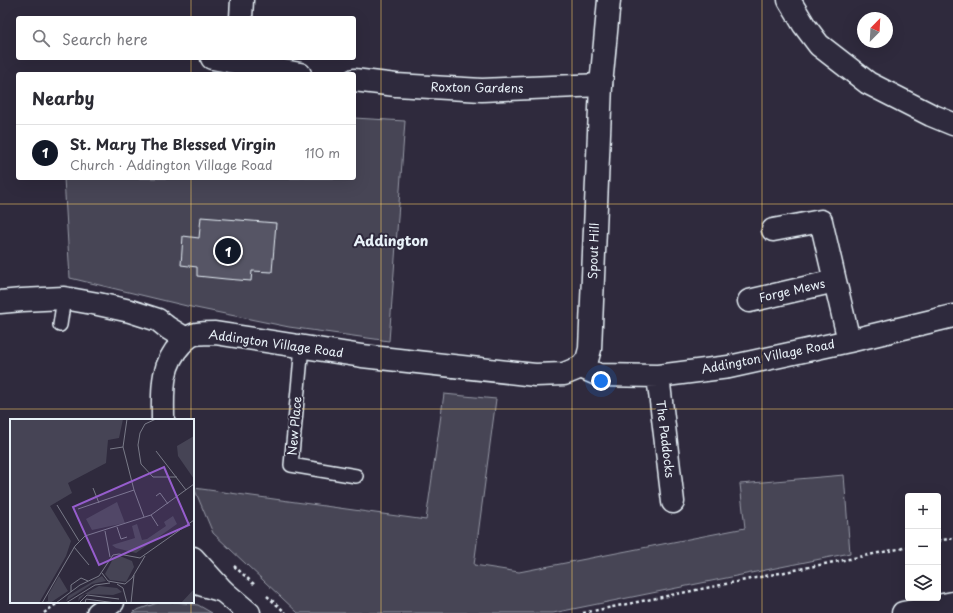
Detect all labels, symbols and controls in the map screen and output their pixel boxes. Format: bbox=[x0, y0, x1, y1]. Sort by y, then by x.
north arrow bbox=[857, 12, 893, 48]
search box bbox=[16, 16, 356, 60]
icon: search bbox=[30, 27, 52, 49]
text: Search here bbox=[62, 27, 148, 50]
street label: Roxton Gardens bbox=[430, 77, 524, 97]
text: Nearby bbox=[32, 85, 94, 111]
text: St. Mary The Blessed Virgin bbox=[70, 132, 276, 155]
text: 1 bbox=[42, 143, 48, 162]
text: 110 m bbox=[305, 143, 340, 162]
text: Church · Addington Village Road bbox=[70, 155, 273, 174]
street label: Spout Hill bbox=[583, 222, 603, 279]
district label: Addington bbox=[354, 230, 428, 251]
pin: 1 bbox=[215, 236, 241, 266]
street label: Forge Mews bbox=[757, 274, 827, 306]
street label: Addington Village Road bbox=[208, 325, 345, 361]
street label: Addington Village Road bbox=[700, 334, 836, 378]
your location bbox=[591, 371, 611, 391]
street label: New Place bbox=[282, 396, 306, 456]
street label: The Paddocks bbox=[652, 399, 680, 479]
inset map bbox=[10, 419, 194, 603]
map controls bbox=[905, 493, 941, 601]
button: + bbox=[905, 493, 941, 529]
button: − bbox=[905, 529, 941, 565]
button: layers bbox=[905, 565, 941, 601]

